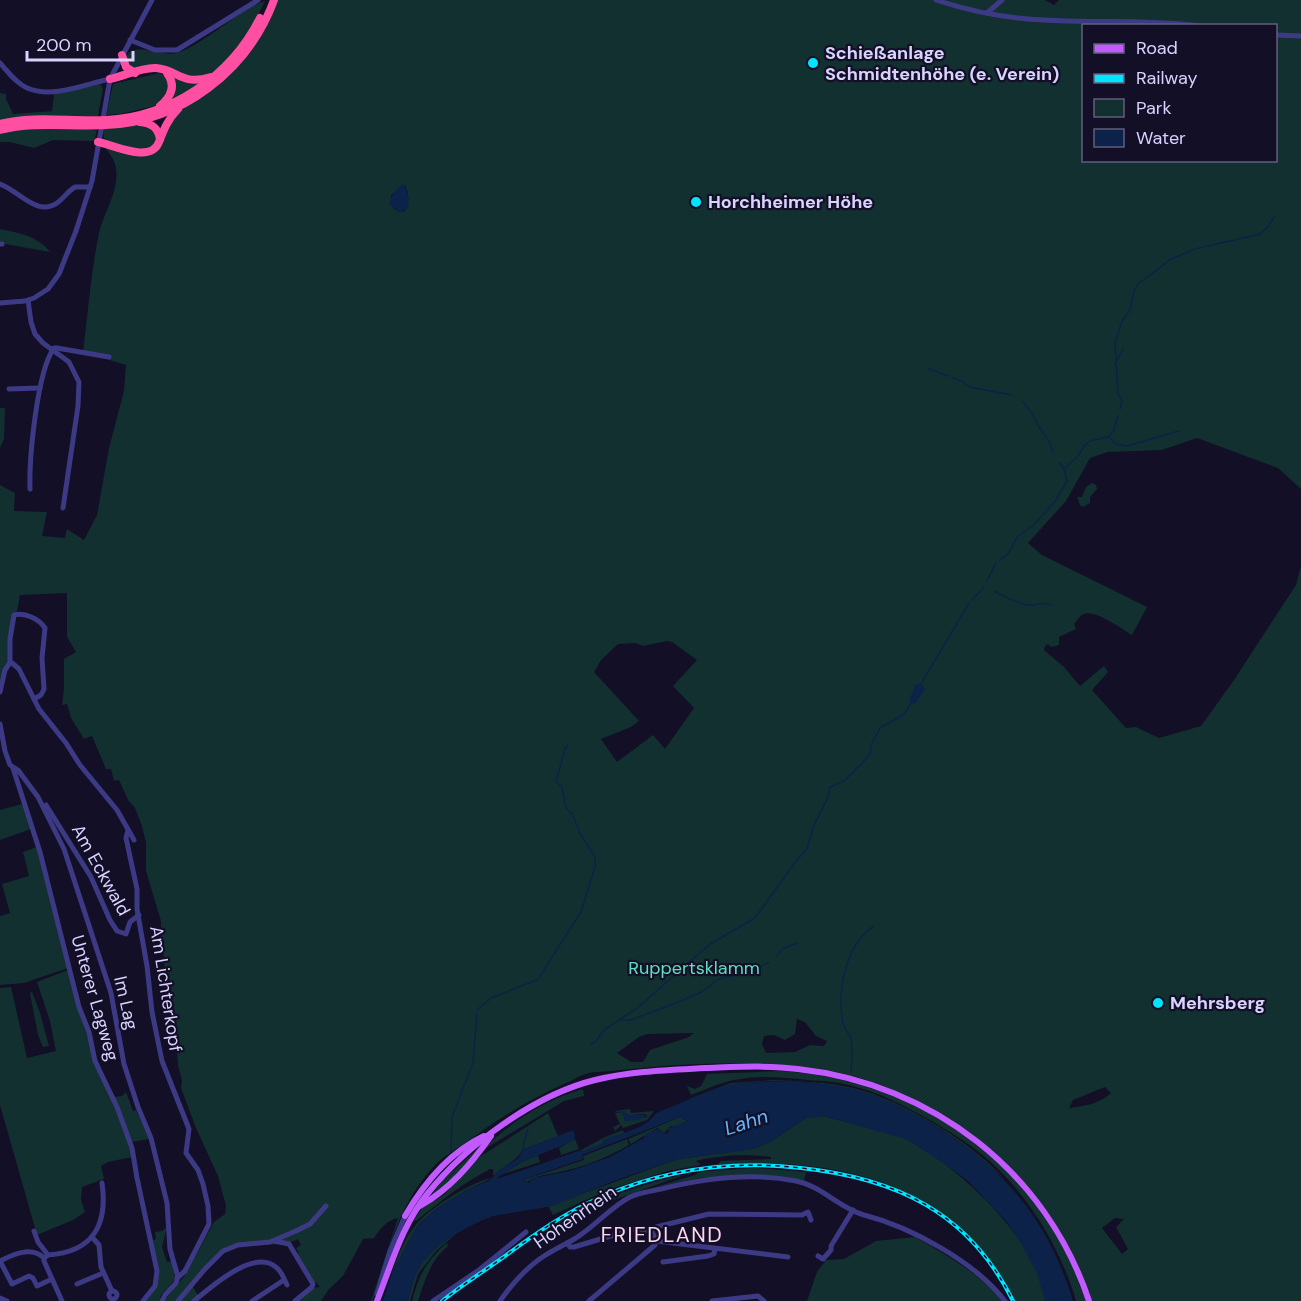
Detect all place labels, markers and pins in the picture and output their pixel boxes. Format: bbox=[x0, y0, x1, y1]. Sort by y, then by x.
place label: Schießanlage Schmidtenhöhe (e. Verein) bbox=[825, 41, 1059, 86]
marker: Schießanlage Schmidtenhöhe (e. Verein) bbox=[806, 56, 820, 70]
place label: Horchheimer Höhe bbox=[708, 190, 873, 214]
marker: Horchheimer Höhe bbox=[689, 195, 703, 209]
place label: Mehrsberg bbox=[1170, 991, 1265, 1015]
marker: Mehrsberg bbox=[1151, 996, 1165, 1010]

